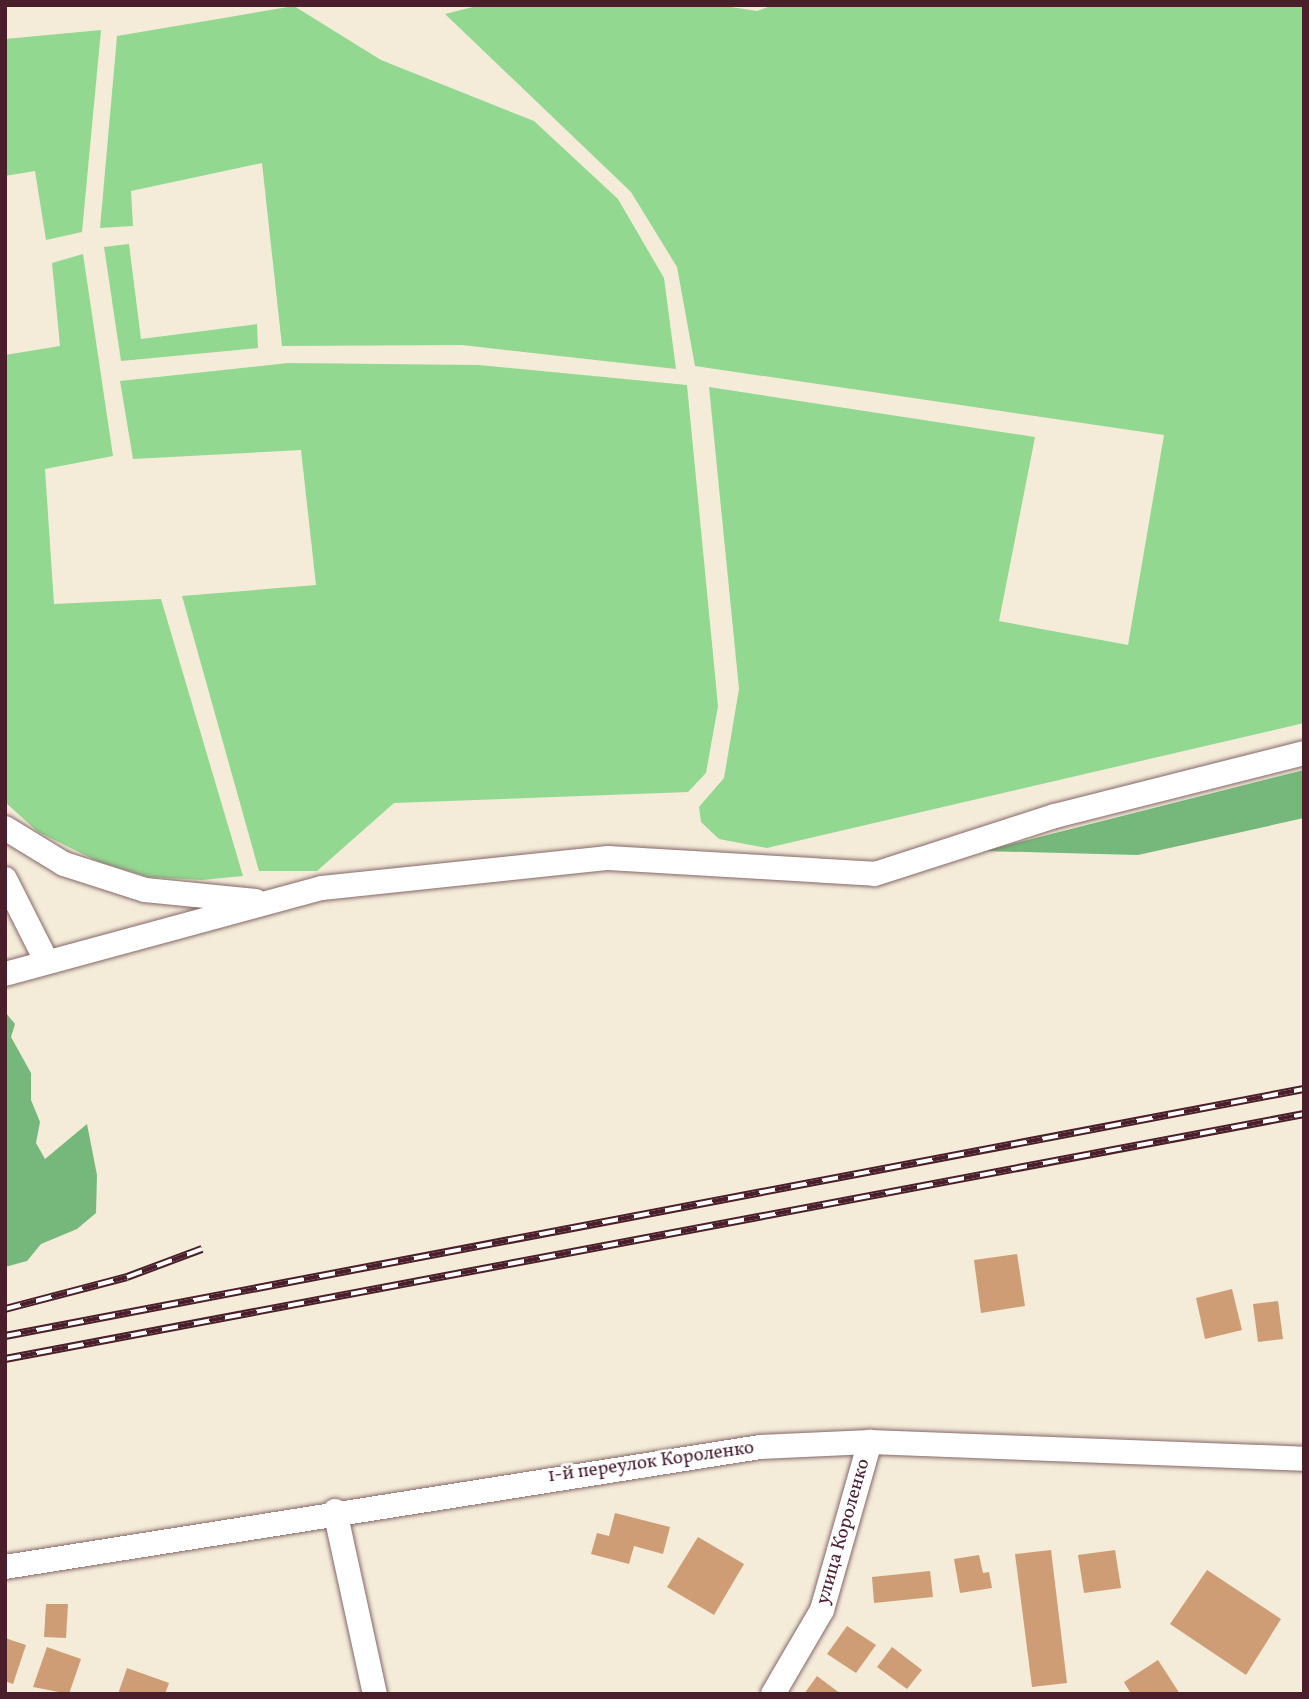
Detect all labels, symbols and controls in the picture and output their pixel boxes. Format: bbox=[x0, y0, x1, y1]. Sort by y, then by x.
street label: 1-й переулок Короленко bbox=[546, 1437, 756, 1489]
street label: улица Короленко bbox=[812, 1456, 876, 1608]

